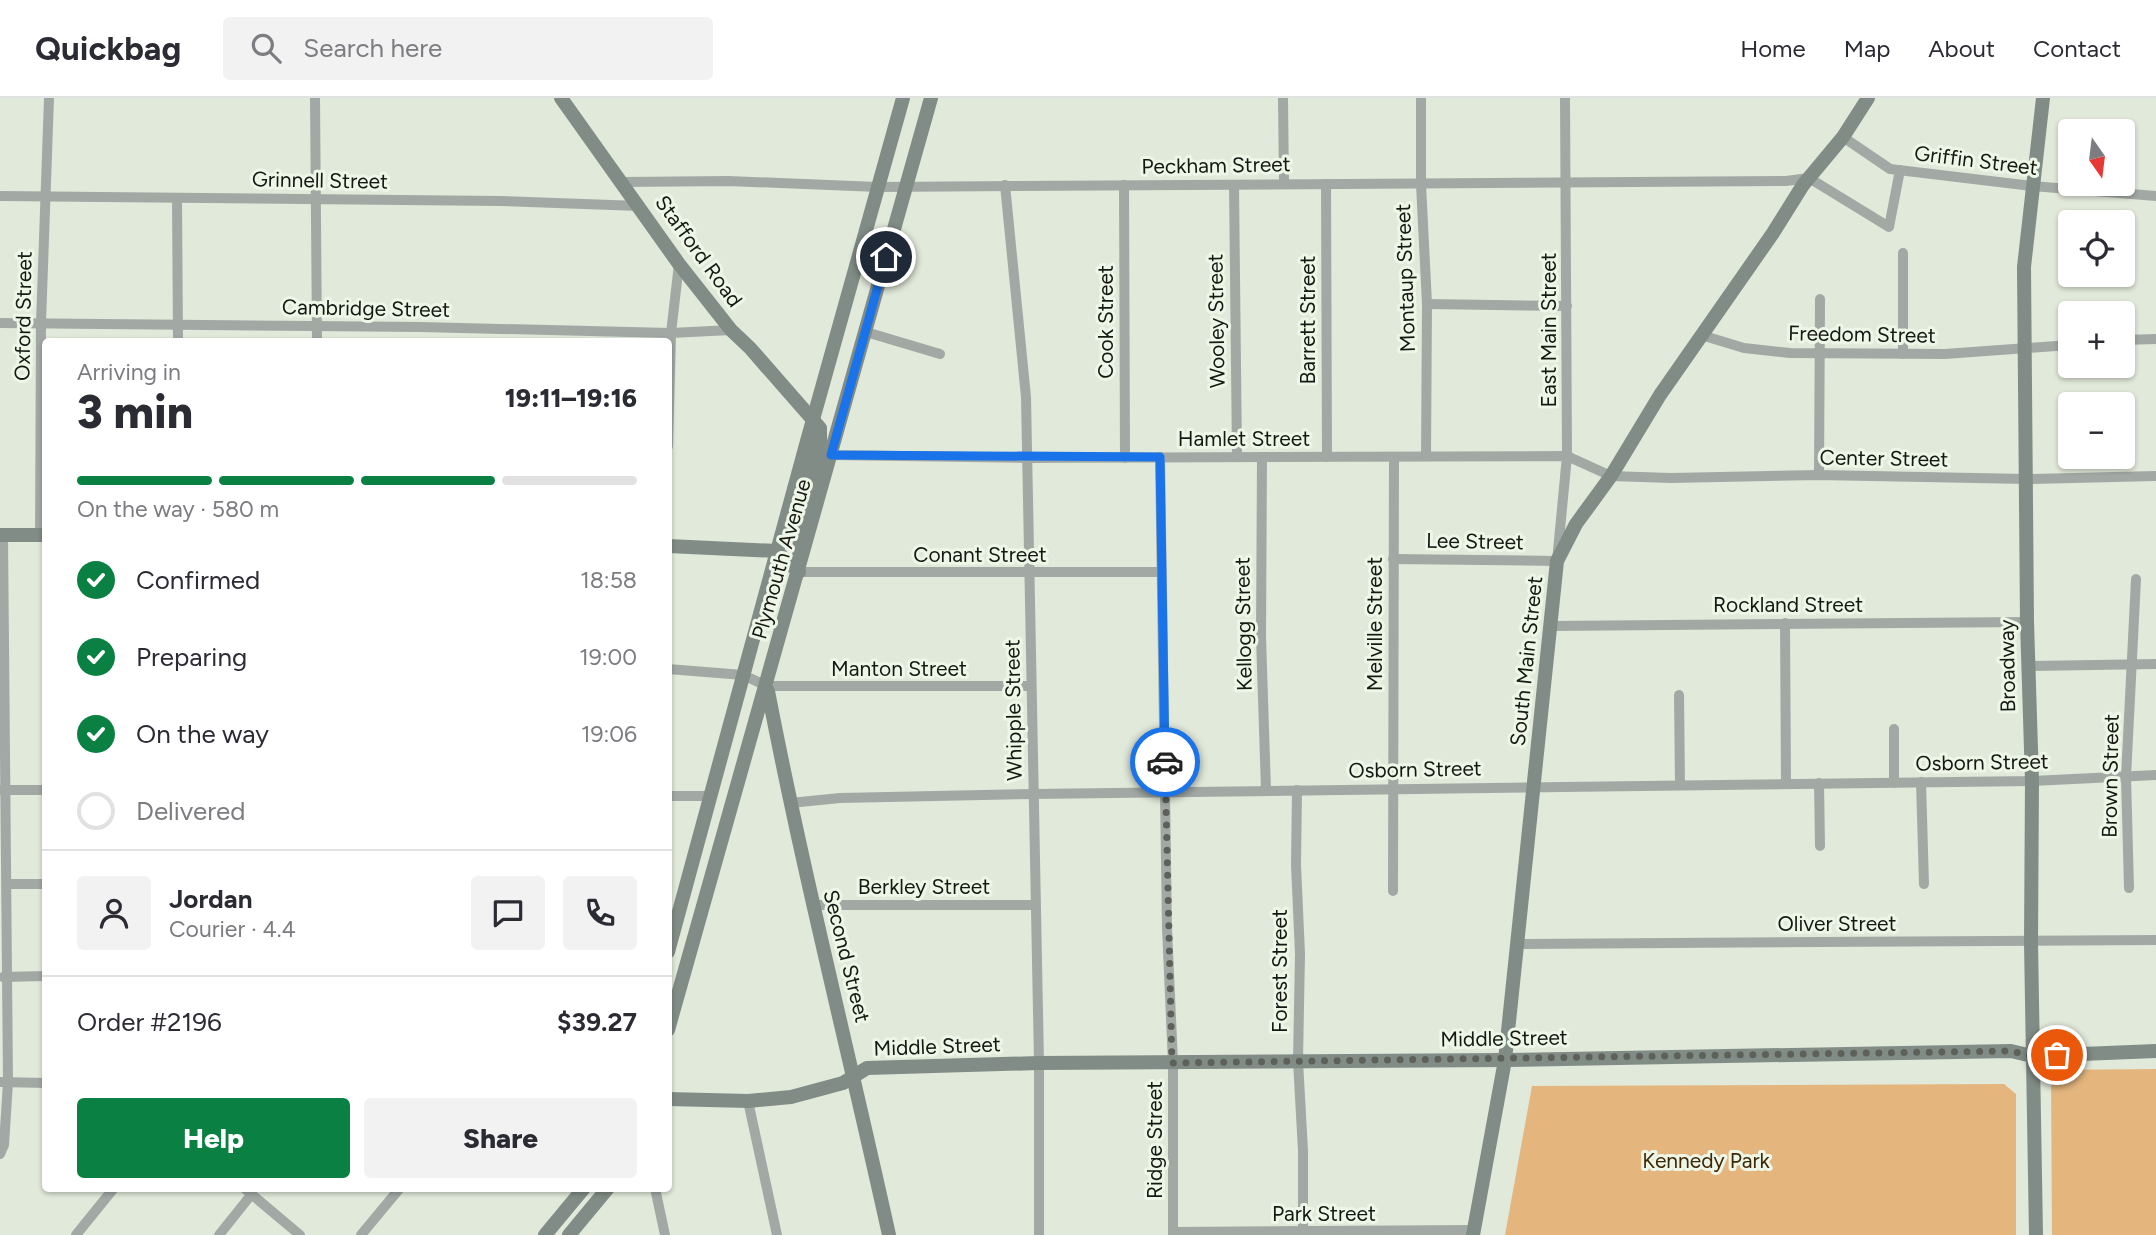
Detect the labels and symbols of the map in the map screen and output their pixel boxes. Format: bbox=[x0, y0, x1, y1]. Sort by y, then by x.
north arrow bbox=[2058, 119, 2135, 196]
street label: Griffin Street bbox=[1913, 140, 2039, 180]
street label: Peckham Street bbox=[1141, 151, 1291, 179]
street label: Grinnell Street bbox=[252, 166, 388, 194]
street label: Stafford Road bbox=[650, 190, 748, 312]
street label: Montaup Street bbox=[1390, 203, 1420, 353]
pin bbox=[856, 227, 916, 287]
street label: Oxford Street bbox=[9, 251, 37, 381]
street label: East Main Street bbox=[1536, 252, 1561, 408]
street label: Wooley Street bbox=[1202, 253, 1230, 388]
street label: Barrett Street bbox=[1295, 255, 1320, 385]
street label: Cook Street bbox=[1093, 265, 1118, 379]
street label: Cambridge Street bbox=[282, 294, 450, 322]
street label: Freedom Street bbox=[1788, 320, 1936, 348]
street label: Hamlet Street bbox=[1178, 426, 1310, 451]
street label: Center Street bbox=[1819, 444, 1949, 472]
street label: Plymouth Avenue bbox=[746, 476, 816, 642]
street label: Lee Street bbox=[1426, 528, 1524, 554]
street label: Conant Street bbox=[913, 542, 1047, 567]
street label: Kellogg Street bbox=[1229, 557, 1257, 691]
street label: Melville Street bbox=[1362, 557, 1387, 691]
street label: South Main Street bbox=[1505, 575, 1547, 747]
street label: Rockland Street bbox=[1713, 592, 1863, 617]
street label: Broadway bbox=[1994, 619, 2020, 713]
street label: Whipple Street bbox=[999, 639, 1027, 781]
street label: Manton Street bbox=[831, 656, 967, 681]
street label: Brown Street bbox=[2096, 714, 2124, 838]
courier bbox=[1130, 727, 1200, 797]
street label: Osborn Street bbox=[1915, 748, 2049, 776]
street label: Osborn Street bbox=[1348, 755, 1482, 783]
street label: Berkley Street bbox=[858, 874, 990, 899]
street label: Second Street bbox=[818, 887, 876, 1025]
street label: Forest Street bbox=[1267, 909, 1292, 1033]
street label: Oliver Street bbox=[1777, 911, 1897, 936]
street label: Middle Street bbox=[1440, 1024, 1568, 1052]
pin bbox=[2027, 1025, 2087, 1085]
street label: Middle Street bbox=[873, 1031, 1001, 1061]
street label: Ridge Street bbox=[1142, 1081, 1167, 1199]
park label: Kennedy Park bbox=[1642, 1148, 1771, 1173]
street label: Park Street bbox=[1272, 1201, 1376, 1226]

